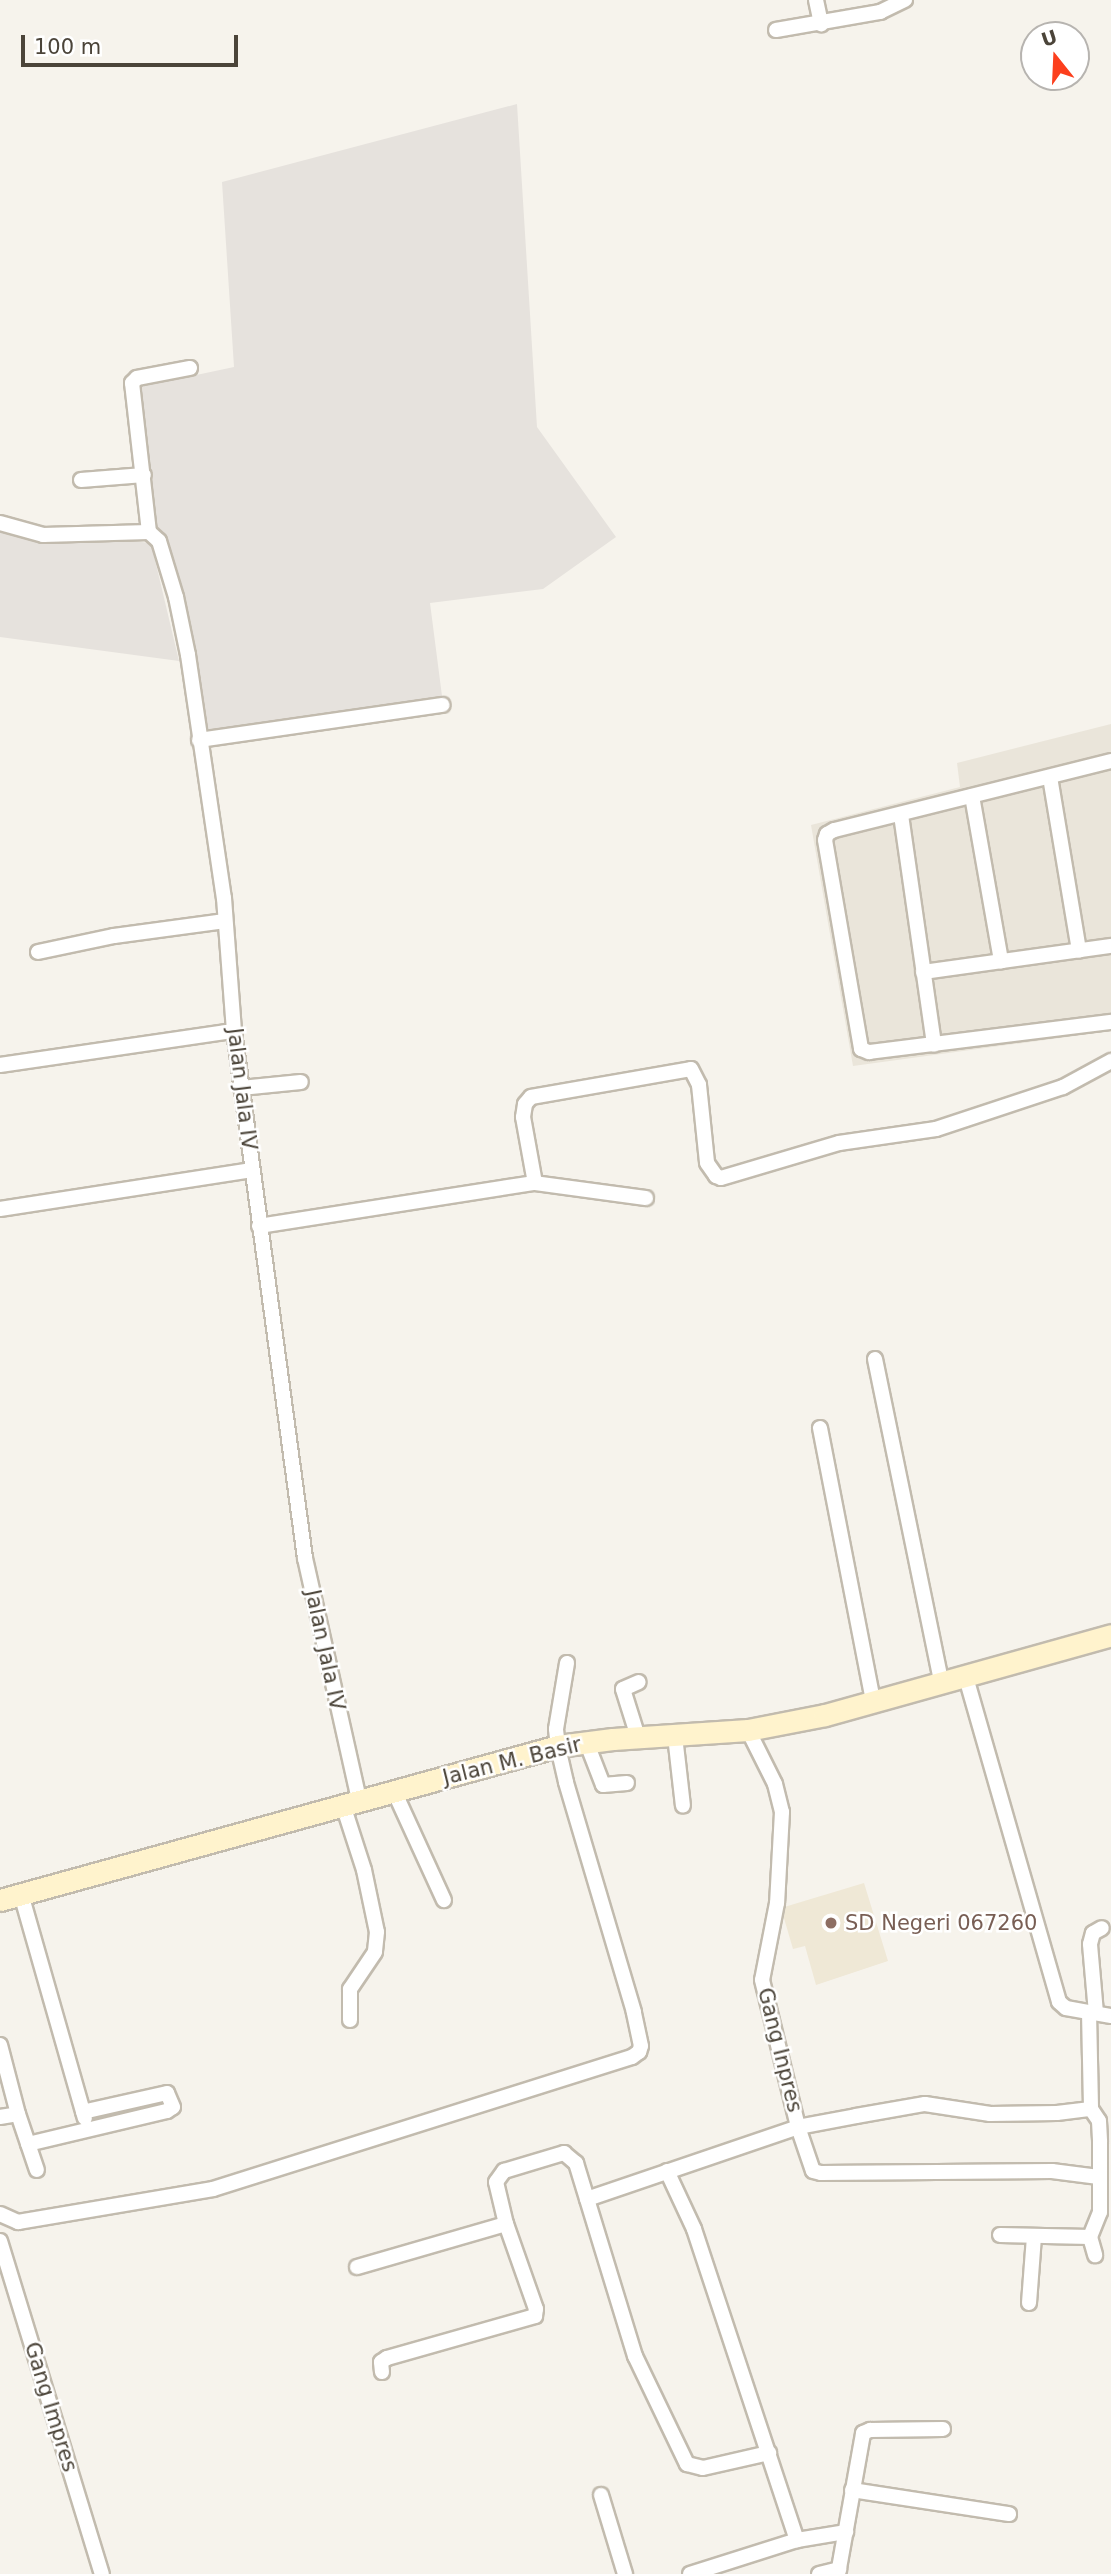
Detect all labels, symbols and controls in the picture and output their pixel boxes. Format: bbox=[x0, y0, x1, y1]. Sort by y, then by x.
scale bar bbox=[24, 21, 242, 65]
north arrow bbox=[1020, 21, 1090, 91]
text: U bbox=[1038, 25, 1060, 51]
text: 100 m bbox=[34, 35, 101, 59]
street label: Jalan Jala IV bbox=[222, 1027, 262, 1151]
street label: Jalan Jala IV bbox=[300, 1587, 350, 1713]
street label: Jalan M. Basir bbox=[440, 1732, 584, 1790]
place label: SD Negeri 067260 bbox=[845, 1910, 1037, 1936]
marker: SD Negeri 067260 bbox=[823, 1915, 839, 1931]
street label: Gang Inpres bbox=[752, 1985, 808, 2115]
street label: Gang Impres bbox=[19, 2339, 83, 2475]

